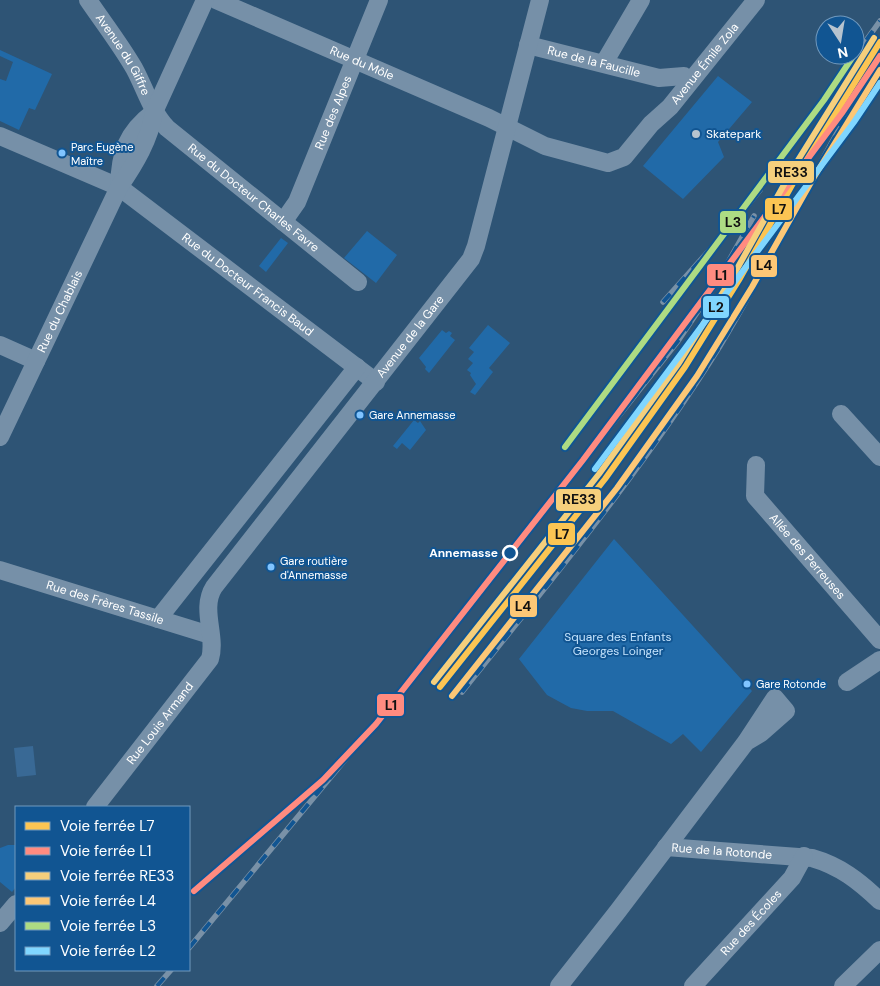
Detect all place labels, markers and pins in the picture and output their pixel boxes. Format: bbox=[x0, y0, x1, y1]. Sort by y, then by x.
place label: Skatepark bbox=[706, 126, 761, 142]
marker: Skatepark bbox=[690, 128, 702, 140]
place label: Parc Eugène Maître bbox=[71, 140, 133, 168]
marker: Parc Eugène Maître bbox=[57, 148, 67, 158]
place label: Gare Annemasse bbox=[369, 408, 456, 422]
marker: Gare Annemasse bbox=[355, 410, 365, 420]
place label: Annemasse bbox=[429, 545, 498, 561]
marker: Annemasse bbox=[502, 545, 518, 561]
place label: Gare routière d'Annemasse bbox=[280, 554, 347, 582]
marker: Gare routière d'Annemasse bbox=[266, 562, 276, 572]
place label: Gare Rotonde bbox=[756, 677, 826, 691]
marker: Gare Rotonde bbox=[742, 679, 752, 689]

